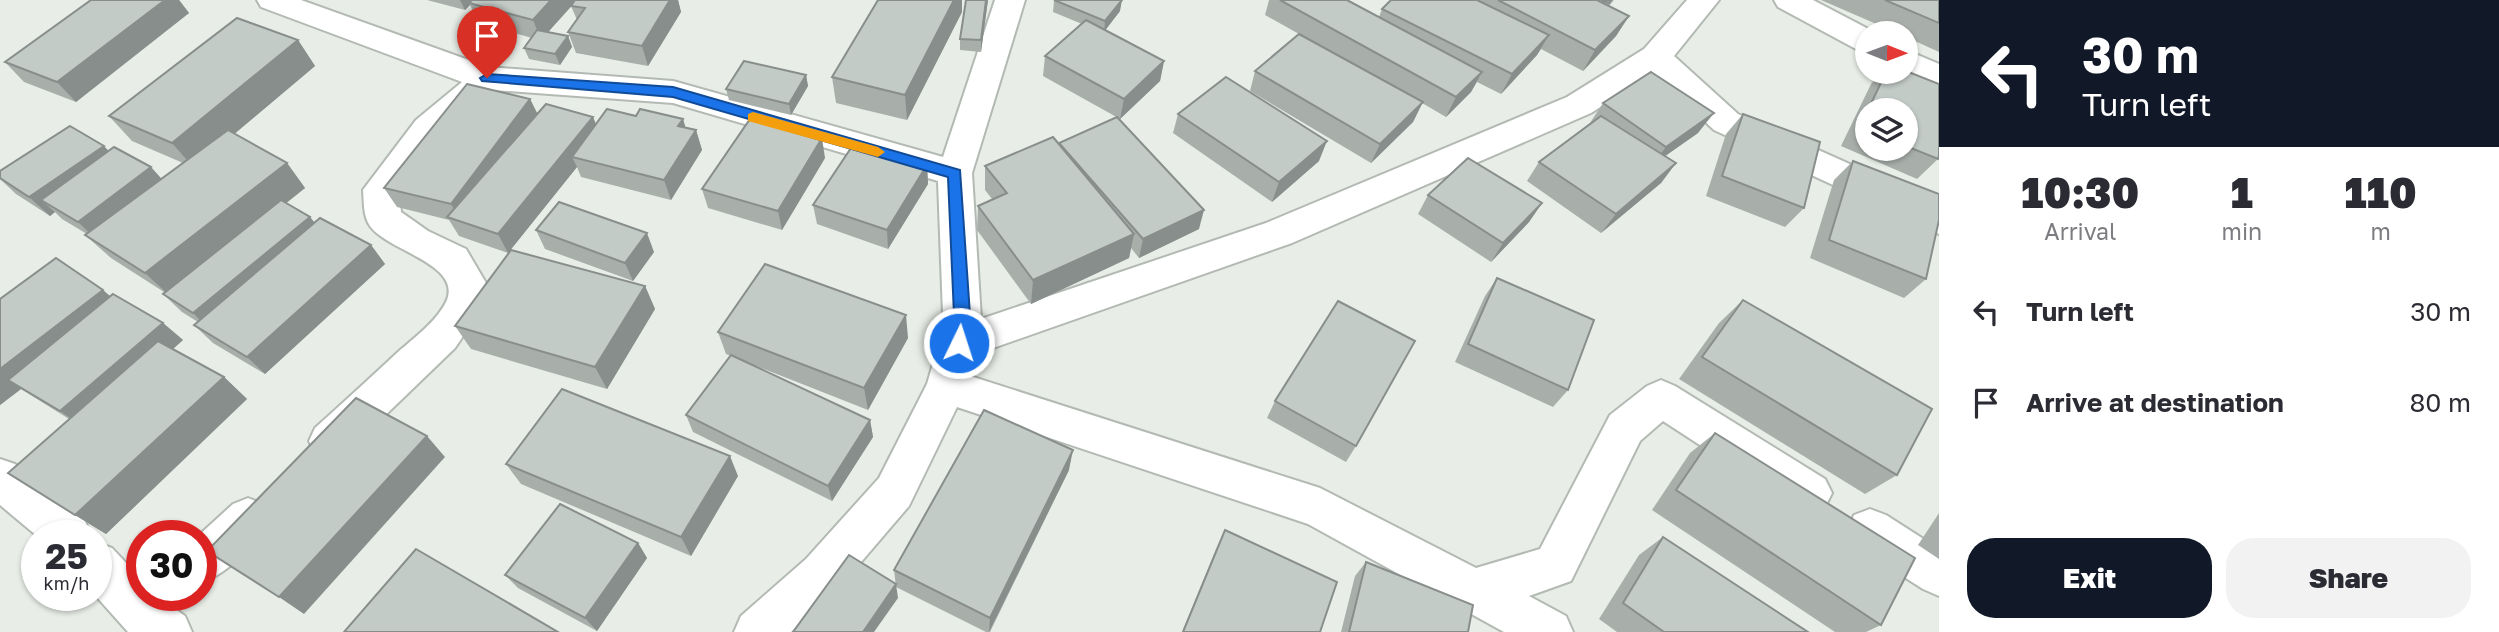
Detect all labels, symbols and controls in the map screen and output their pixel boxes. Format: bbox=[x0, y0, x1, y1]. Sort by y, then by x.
pin bbox=[457, 6, 517, 78]
icon: arrive bbox=[468, 17, 506, 55]
north arrow bbox=[1855, 21, 1918, 84]
map controls bbox=[1855, 21, 1918, 161]
text: 30 m bbox=[2082, 25, 2199, 84]
icon: left bbox=[1967, 28, 2058, 119]
text: Turn left bbox=[2082, 85, 2211, 123]
button: layers bbox=[1855, 98, 1918, 161]
text: 10:30 bbox=[2021, 167, 2139, 217]
text: 1 bbox=[2231, 167, 2253, 217]
text: 110 bbox=[2345, 167, 2417, 217]
text: Arrival bbox=[2044, 217, 2116, 245]
text: min bbox=[2222, 217, 2262, 245]
text: m bbox=[2370, 217, 2391, 245]
icon: left bbox=[1967, 293, 2005, 331]
text: Turn left bbox=[2026, 296, 2134, 327]
text: 30 m bbox=[2410, 296, 2471, 327]
position arrow bbox=[922, 306, 996, 380]
icon: arrive bbox=[1967, 384, 2005, 422]
text: Arrive at destination bbox=[2026, 387, 2284, 418]
text: 80 m bbox=[2410, 387, 2471, 418]
speed limit sign: 30 bbox=[126, 520, 217, 611]
text: 25 bbox=[45, 535, 88, 577]
button: Exit bbox=[1967, 538, 2212, 618]
button: Share bbox=[2226, 538, 2471, 618]
text: km/h bbox=[44, 572, 89, 594]

